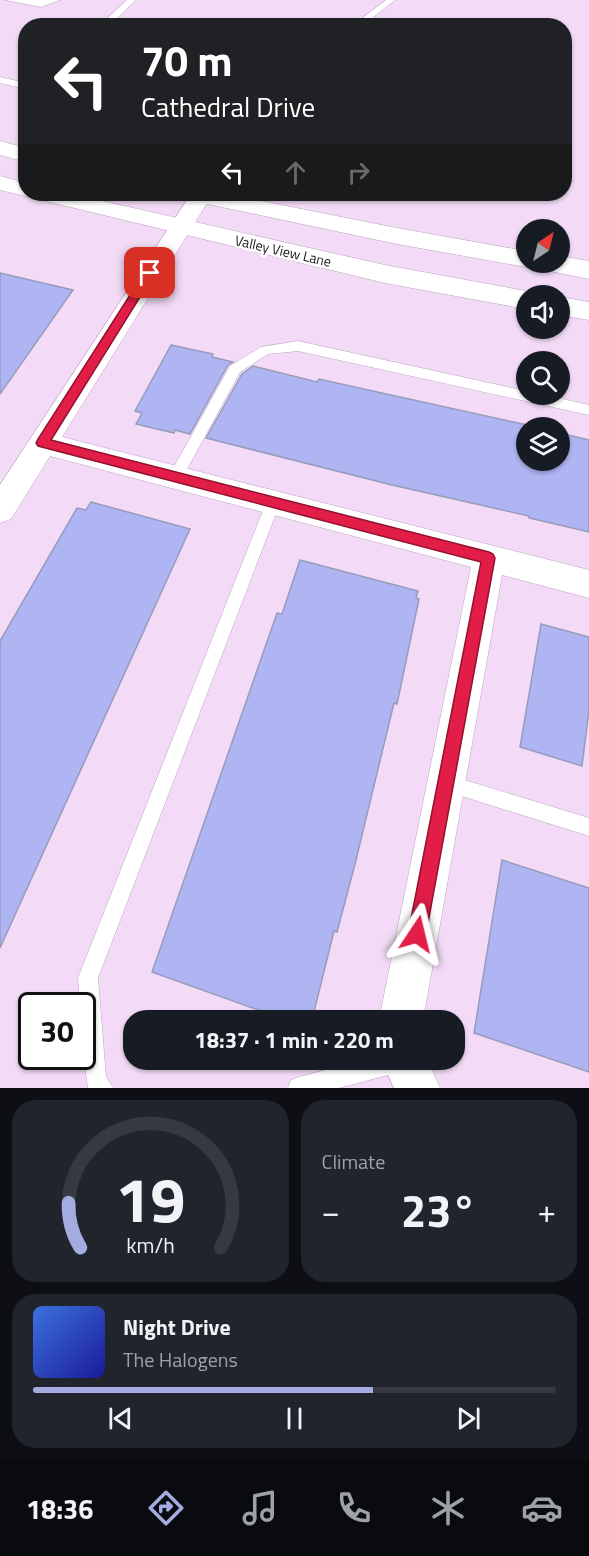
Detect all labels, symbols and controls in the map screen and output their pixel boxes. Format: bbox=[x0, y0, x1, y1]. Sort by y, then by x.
text: 70 m bbox=[141, 28, 233, 92]
icon: left bbox=[42, 42, 120, 120]
text: Cathedral Drive bbox=[141, 86, 315, 127]
icon: left bbox=[216, 156, 249, 189]
icon: ahead bbox=[279, 156, 312, 189]
icon: right bbox=[342, 156, 375, 189]
north arrow bbox=[516, 219, 570, 273]
map controls bbox=[516, 219, 570, 471]
street label: Valley View Lane bbox=[233, 229, 333, 272]
pin bbox=[124, 247, 175, 298]
icon: arrive bbox=[133, 256, 166, 289]
button: sound bbox=[516, 285, 570, 339]
button: search bbox=[516, 351, 570, 405]
button: layers bbox=[516, 417, 570, 471]
position arrow bbox=[385, 902, 449, 966]
speed limit sign: 30 bbox=[18, 992, 96, 1070]
text: 18:37 · 1 min · 220 m bbox=[194, 1023, 394, 1057]
text: Climate bbox=[322, 1146, 385, 1177]
text: 19 bbox=[115, 1151, 185, 1246]
text: 23° bbox=[401, 1176, 477, 1244]
text: − bbox=[322, 1186, 340, 1236]
text: + bbox=[538, 1186, 556, 1236]
text: km/h bbox=[126, 1229, 175, 1261]
text: Night Drive bbox=[123, 1310, 231, 1344]
text: The Halogens bbox=[123, 1344, 238, 1375]
icon: previous bbox=[104, 1402, 137, 1435]
icon: pause bbox=[278, 1402, 311, 1435]
icon: next bbox=[452, 1402, 485, 1435]
icon: directions bbox=[145, 1487, 187, 1529]
icon: music bbox=[239, 1487, 281, 1529]
icon: phone bbox=[333, 1487, 375, 1529]
icon: climate bbox=[427, 1487, 469, 1529]
icon: car bbox=[521, 1487, 563, 1529]
text: 18:36 bbox=[26, 1488, 93, 1529]

